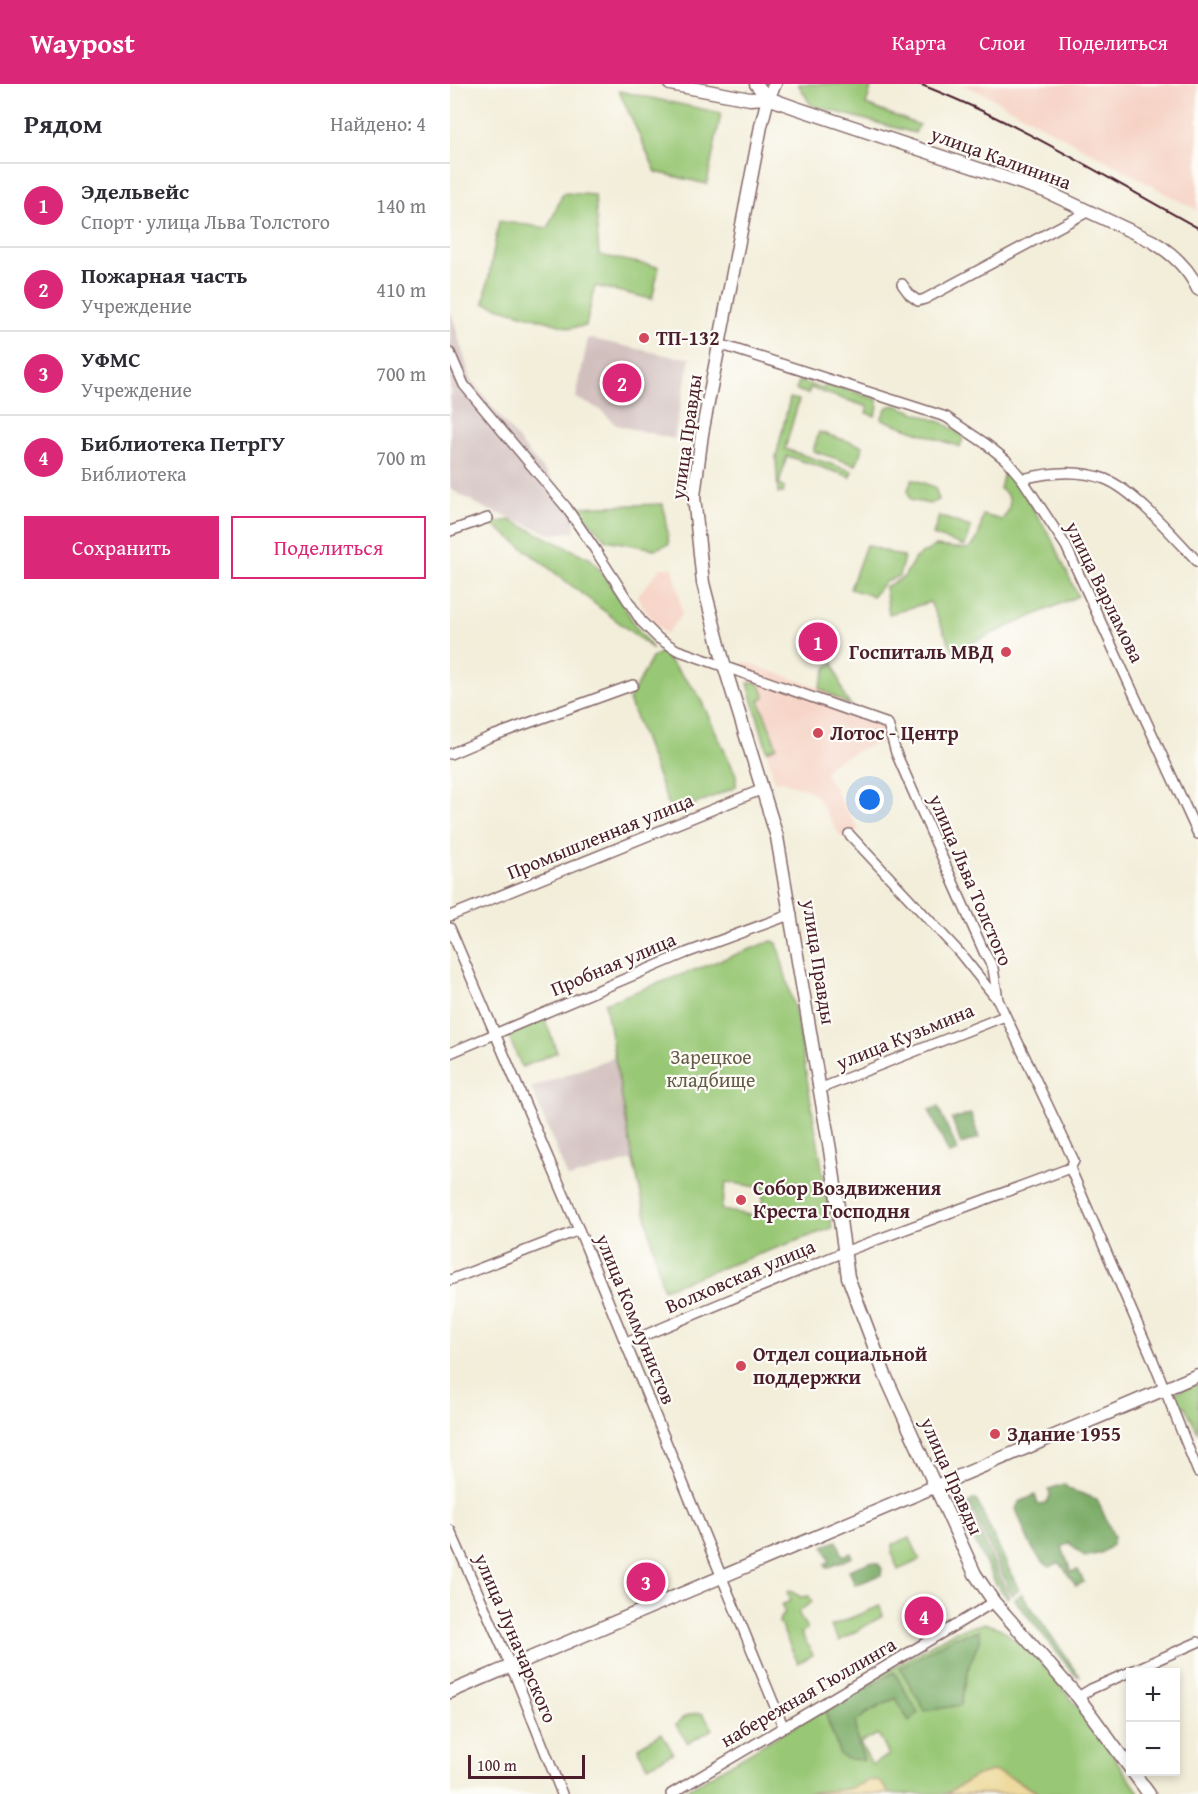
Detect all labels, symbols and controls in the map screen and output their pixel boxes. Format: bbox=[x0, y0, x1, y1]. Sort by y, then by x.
text: Waypost bbox=[30, 22, 135, 63]
text: Карта bbox=[892, 27, 946, 58]
text: Слои bbox=[979, 27, 1025, 58]
text: Поделиться bbox=[1058, 27, 1168, 58]
text: Рядом bbox=[24, 104, 102, 143]
text: Найдено: 4 bbox=[330, 109, 426, 138]
street label: улица Калинина bbox=[926, 118, 1076, 197]
text: Эдельвейс bbox=[81, 175, 189, 207]
text: 1 bbox=[38, 191, 49, 220]
text: 140 m bbox=[376, 191, 426, 220]
text: Спорт · улица Льва Толстого bbox=[81, 207, 330, 236]
text: Пожарная часть bbox=[81, 259, 248, 291]
text: 2 bbox=[38, 275, 49, 304]
text: 410 m bbox=[376, 275, 426, 304]
text: Учреждение bbox=[81, 291, 192, 320]
place label: ТП-132 bbox=[656, 323, 720, 352]
marker: ТП-132 bbox=[637, 331, 651, 345]
text: УФМС bbox=[81, 343, 141, 375]
text: 3 bbox=[38, 359, 49, 388]
text: 700 m bbox=[376, 359, 426, 388]
pin: 2 bbox=[602, 360, 642, 406]
street label: улица Правды bbox=[662, 372, 709, 502]
text: Учреждение bbox=[81, 375, 192, 404]
text: Библиотека ПетрГУ bbox=[81, 427, 285, 459]
text: 4 bbox=[38, 443, 49, 472]
text: 700 m bbox=[376, 443, 426, 472]
text: Библиотека bbox=[81, 459, 187, 488]
street label: улица Варламова bbox=[1058, 515, 1153, 668]
button: Сохранить bbox=[24, 516, 219, 579]
button: Поделиться bbox=[231, 516, 426, 579]
pin: 1 bbox=[798, 620, 838, 664]
place label: Госпиталь МВД bbox=[849, 637, 994, 666]
marker: Госпиталь МВД bbox=[999, 645, 1013, 659]
place label: Лотос - Центр bbox=[830, 718, 959, 747]
marker: Лотос - Центр bbox=[811, 726, 825, 740]
street label: Промышленная улица bbox=[502, 785, 698, 886]
your location bbox=[855, 785, 884, 814]
street label: улица Льва Толстого bbox=[922, 789, 1021, 970]
street label: улица Правды bbox=[795, 896, 844, 1027]
street label: Пробная улица bbox=[546, 924, 680, 1003]
street label: улица Кузьмина bbox=[831, 995, 979, 1077]
park label: Зарецкое кладбище bbox=[667, 1042, 755, 1094]
place label: Собор Воздвижения Креста Господня bbox=[753, 1173, 942, 1225]
marker: Собор Воздвижения Креста Господня bbox=[734, 1193, 748, 1207]
street label: улица Коммунистов bbox=[589, 1228, 684, 1408]
street label: Волховская улица bbox=[660, 1231, 820, 1320]
place label: Отдел социальной поддержки bbox=[753, 1339, 928, 1391]
marker: Отдел социальной поддержки bbox=[734, 1359, 748, 1373]
street label: улица Правды bbox=[913, 1411, 991, 1539]
place label: Здание 1955 bbox=[1007, 1419, 1121, 1448]
marker: Здание 1955 bbox=[988, 1427, 1002, 1441]
street label: улица Луначарского bbox=[467, 1548, 565, 1727]
pin: 3 bbox=[626, 1560, 666, 1604]
pin: 4 bbox=[904, 1594, 944, 1639]
street label: набережная Гюллинга bbox=[714, 1629, 902, 1754]
map controls bbox=[1126, 1668, 1180, 1776]
button: + bbox=[1126, 1668, 1180, 1722]
button: − bbox=[1126, 1722, 1180, 1776]
scale bar bbox=[468, 1752, 585, 1780]
text: 100 m bbox=[477, 1753, 517, 1777]

